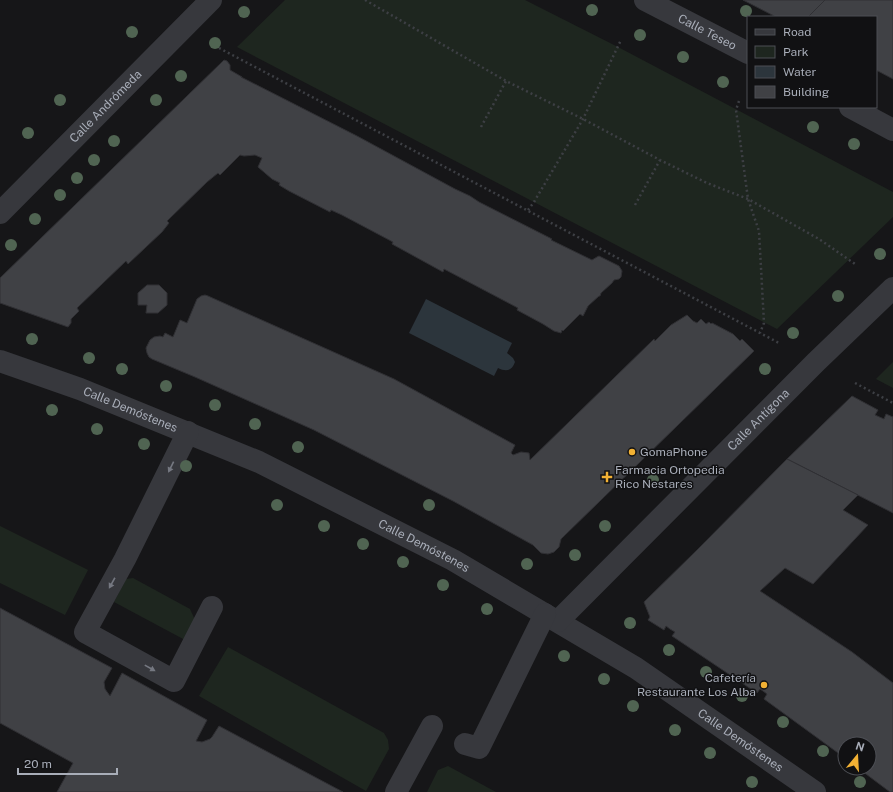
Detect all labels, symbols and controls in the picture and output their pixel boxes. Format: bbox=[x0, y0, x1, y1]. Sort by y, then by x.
street label: Calle Teseo bbox=[676, 11, 739, 53]
legend bbox=[747, 16, 877, 108]
text: Road bbox=[783, 25, 811, 39]
text: Park bbox=[783, 45, 809, 59]
text: Water bbox=[783, 65, 817, 79]
street label: Calle Andrómeda bbox=[67, 67, 144, 146]
text: Building bbox=[783, 85, 829, 99]
street label: Calle Demóstenes bbox=[81, 384, 179, 435]
street label: Calle Antígona bbox=[725, 386, 792, 454]
place label: GomaPhone bbox=[640, 445, 708, 459]
marker: GomaPhone bbox=[627, 447, 637, 457]
one-way arrow bbox=[168, 462, 174, 473]
place label: Farmacia Ortopedia Rico Nestares bbox=[615, 463, 725, 491]
marker: Farmacia Ortopedia Rico Nestares bbox=[602, 472, 612, 482]
street label: Calle Demóstenes bbox=[376, 516, 472, 575]
one-way arrow bbox=[109, 577, 115, 589]
one-way arrow bbox=[144, 665, 156, 671]
place label: Cafetería Restaurante Los Alba bbox=[637, 671, 756, 699]
marker: Cafetería Restaurante Los Alba bbox=[759, 680, 769, 690]
street label: Calle Demóstenes bbox=[695, 706, 786, 775]
north arrow bbox=[837, 736, 877, 776]
text: N bbox=[854, 739, 866, 754]
scale bar bbox=[18, 750, 117, 776]
text: 20 m bbox=[24, 757, 52, 771]

